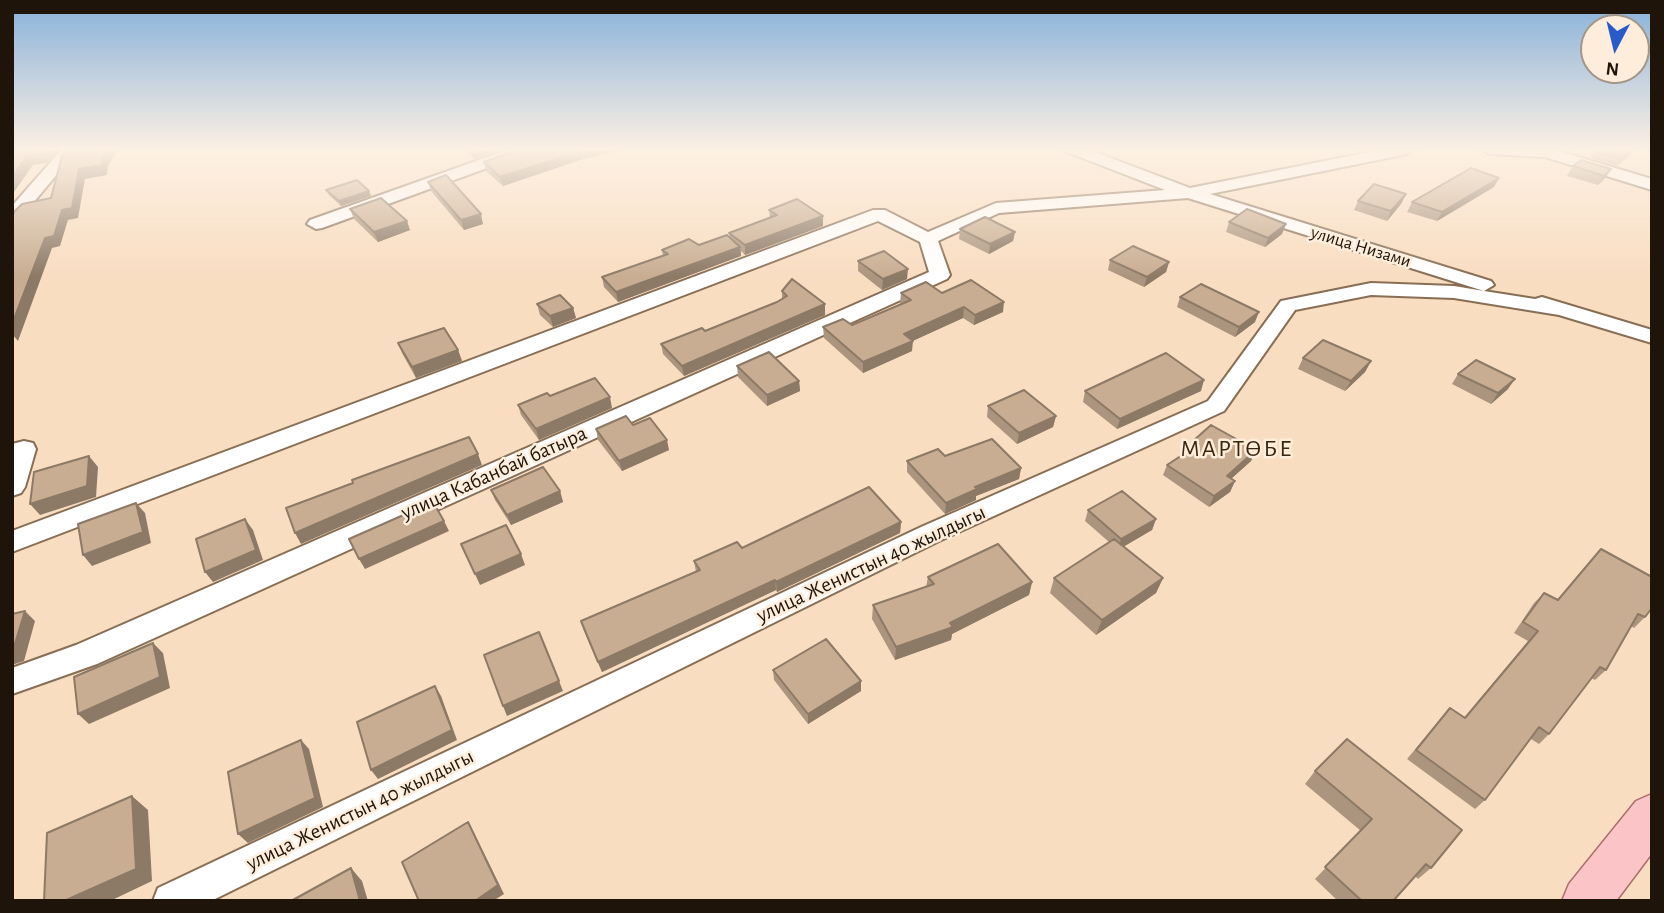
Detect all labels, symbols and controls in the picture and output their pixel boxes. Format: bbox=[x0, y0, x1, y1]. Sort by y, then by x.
north arrow bbox=[1580, 14, 1650, 84]
text: N bbox=[1605, 58, 1620, 79]
street label: улица Низами bbox=[1308, 222, 1414, 272]
street label: улица Кабанбай батыра bbox=[397, 421, 591, 525]
district label: МАРТӨБЕ bbox=[1181, 435, 1293, 463]
street label: улица Женистын 40 жылдыгы bbox=[752, 500, 990, 628]
street label: улица Женистын 40 жылдыгы bbox=[242, 744, 478, 876]

